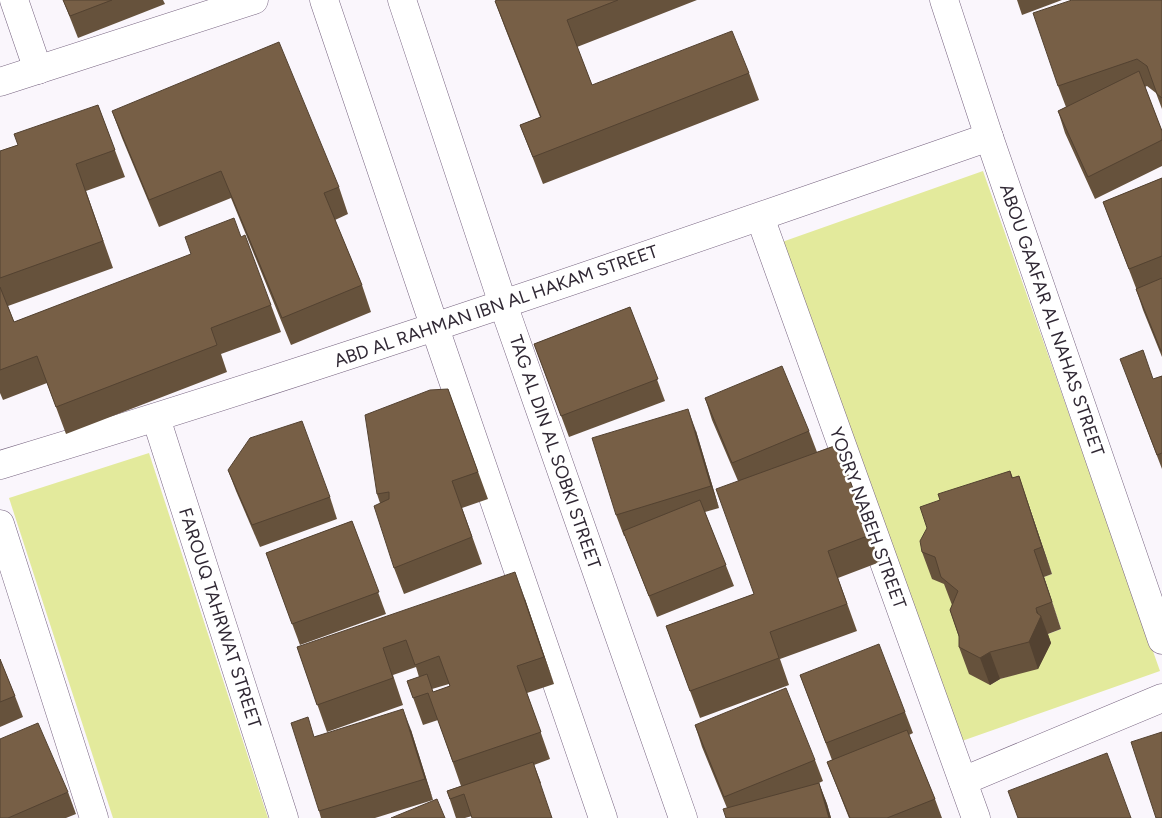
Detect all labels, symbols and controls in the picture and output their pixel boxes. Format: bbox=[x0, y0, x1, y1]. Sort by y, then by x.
street label: ABOU GAAFAR AL NAHAS STREET bbox=[995, 181, 1109, 459]
street label: ABD AL RAHMAN IBN AL HAKAM STREET bbox=[331, 240, 661, 372]
street label: TAG AL DIN AL SOBKI STREET bbox=[505, 332, 605, 572]
street label: YOSRY NABEH STREET bbox=[825, 424, 911, 612]
street label: FAROUQ TAHRWAT STREET bbox=[174, 505, 266, 731]

